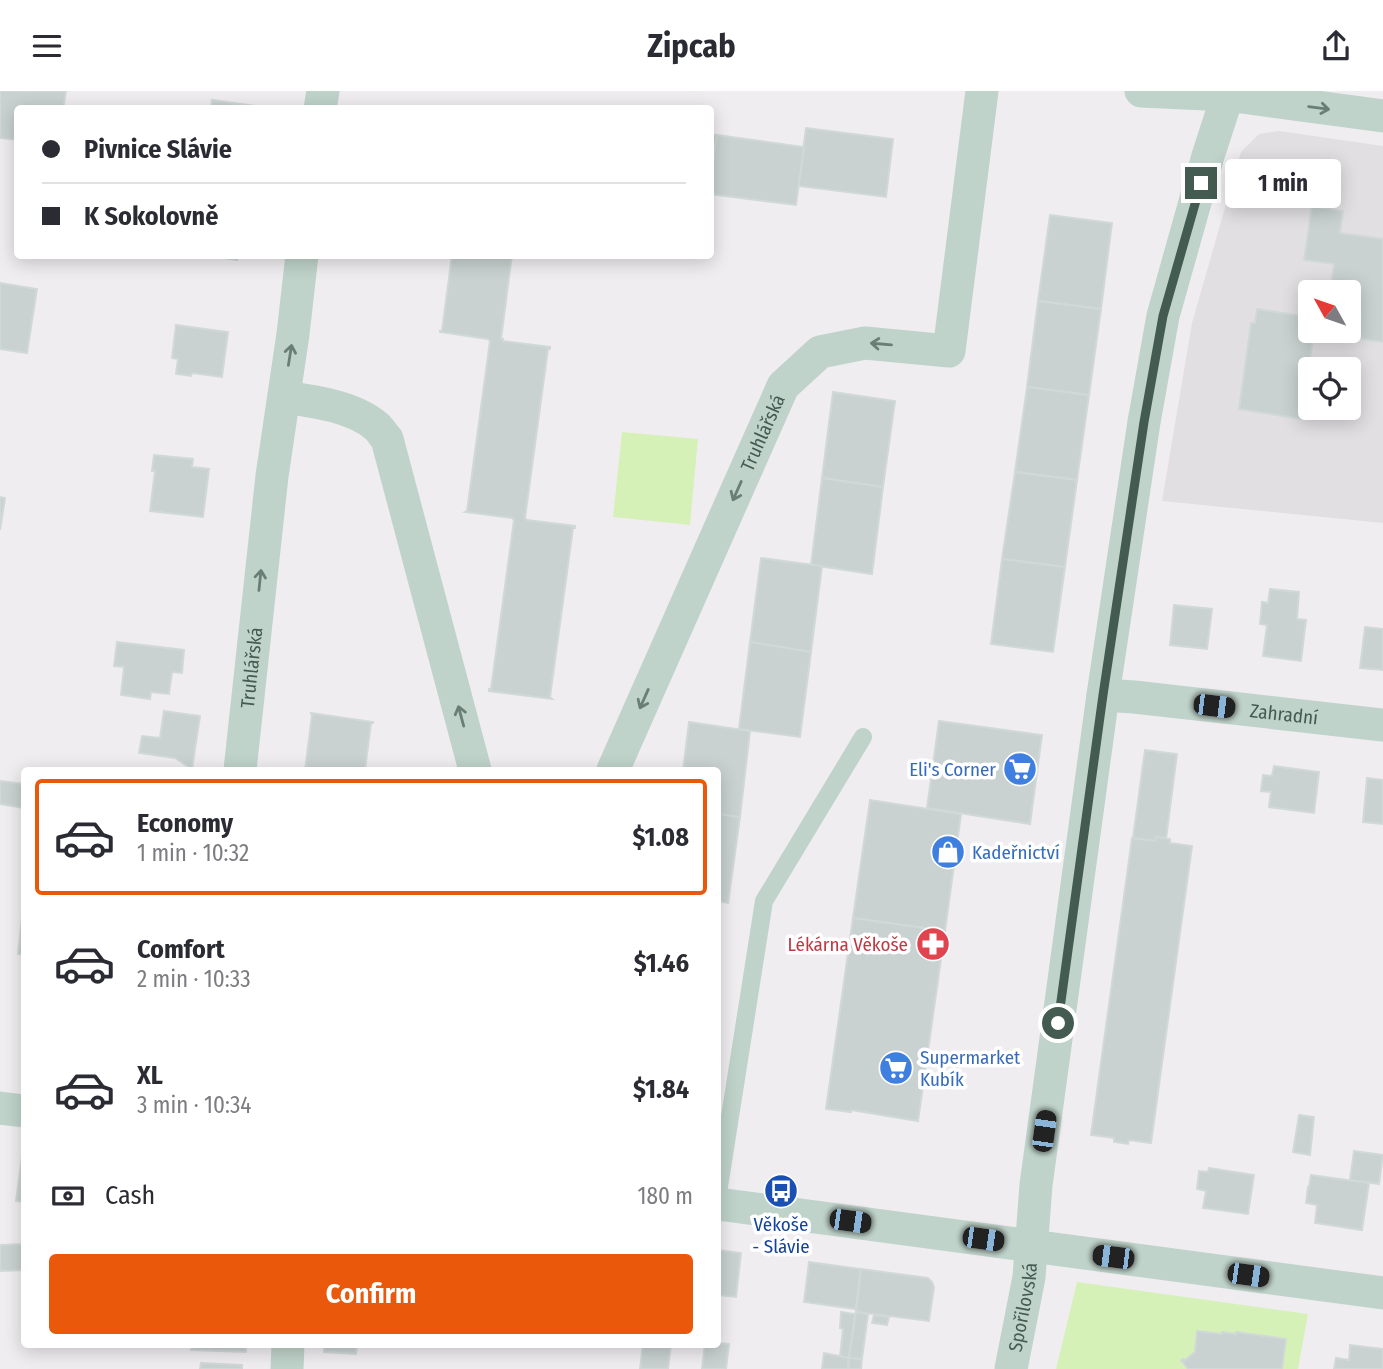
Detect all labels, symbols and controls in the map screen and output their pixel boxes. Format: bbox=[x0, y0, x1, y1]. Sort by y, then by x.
icon: menu bbox=[28, 27, 66, 65]
text: Zipcab bbox=[647, 27, 736, 65]
icon: share bbox=[1317, 27, 1355, 65]
one-way arrow bbox=[1307, 101, 1330, 114]
text: Pivnice Slávie bbox=[84, 134, 232, 165]
callout: 1 min bbox=[1226, 159, 1341, 207]
route end bbox=[1185, 167, 1217, 199]
text: 1 min bbox=[1258, 169, 1308, 197]
text: K Sokolovně bbox=[84, 201, 218, 232]
north arrow bbox=[1298, 280, 1362, 343]
map controls bbox=[1298, 280, 1361, 420]
one-way arrow bbox=[871, 337, 893, 350]
one-way arrow bbox=[284, 344, 297, 367]
button: locate bbox=[1298, 357, 1361, 420]
street label: Truhlářská bbox=[736, 391, 790, 475]
one-way arrow bbox=[730, 480, 743, 501]
one-way arrow bbox=[254, 570, 267, 592]
street label: Truhlářská bbox=[236, 626, 267, 709]
one-way arrow bbox=[637, 688, 650, 709]
car bbox=[1192, 693, 1237, 719]
street label: Zahradní bbox=[1249, 699, 1319, 730]
one-way arrow bbox=[454, 705, 467, 728]
supermarket icon: Eli's Corner bbox=[1001, 750, 1039, 788]
place label: Eli's Corner bbox=[909, 758, 996, 781]
icon: car bbox=[53, 806, 116, 869]
text: Economy bbox=[137, 808, 233, 839]
text: $1.08 bbox=[632, 822, 689, 853]
shop icon: Kadeřnictví bbox=[929, 833, 967, 871]
text: 1 min · 10:32 bbox=[137, 839, 249, 867]
place label: Kadeřnictví bbox=[972, 841, 1060, 864]
pharmacy icon: Lékárna Věkoše bbox=[914, 925, 952, 963]
icon: car bbox=[53, 932, 116, 995]
place label: Lékárna Věkoše bbox=[788, 933, 908, 956]
text: Comfort bbox=[137, 934, 225, 965]
text: $1.46 bbox=[634, 948, 689, 979]
text: 2 min · 10:33 bbox=[137, 965, 251, 993]
route start bbox=[1042, 1007, 1074, 1039]
place label: Supermarket Kubík bbox=[920, 1046, 1021, 1091]
supermarket icon: Supermarket Kubík bbox=[877, 1049, 915, 1087]
icon: car bbox=[53, 1058, 116, 1121]
text: XL bbox=[137, 1060, 163, 1091]
text: $1.84 bbox=[633, 1074, 689, 1105]
text: 3 min · 10:34 bbox=[137, 1091, 252, 1119]
car bbox=[1031, 1109, 1058, 1153]
bus stop icon: Věkoše - Slávie bbox=[762, 1172, 800, 1210]
icon: cash bbox=[49, 1177, 87, 1215]
text: Cash bbox=[105, 1180, 155, 1211]
text: 180 m bbox=[637, 1182, 693, 1210]
car bbox=[828, 1208, 873, 1234]
place label: Věkoše - Slávie bbox=[752, 1213, 810, 1258]
car bbox=[961, 1226, 1006, 1252]
car bbox=[1091, 1244, 1136, 1270]
button: Confirm bbox=[49, 1254, 693, 1334]
street label: Spořilovská bbox=[1004, 1262, 1042, 1354]
car bbox=[1226, 1262, 1271, 1288]

